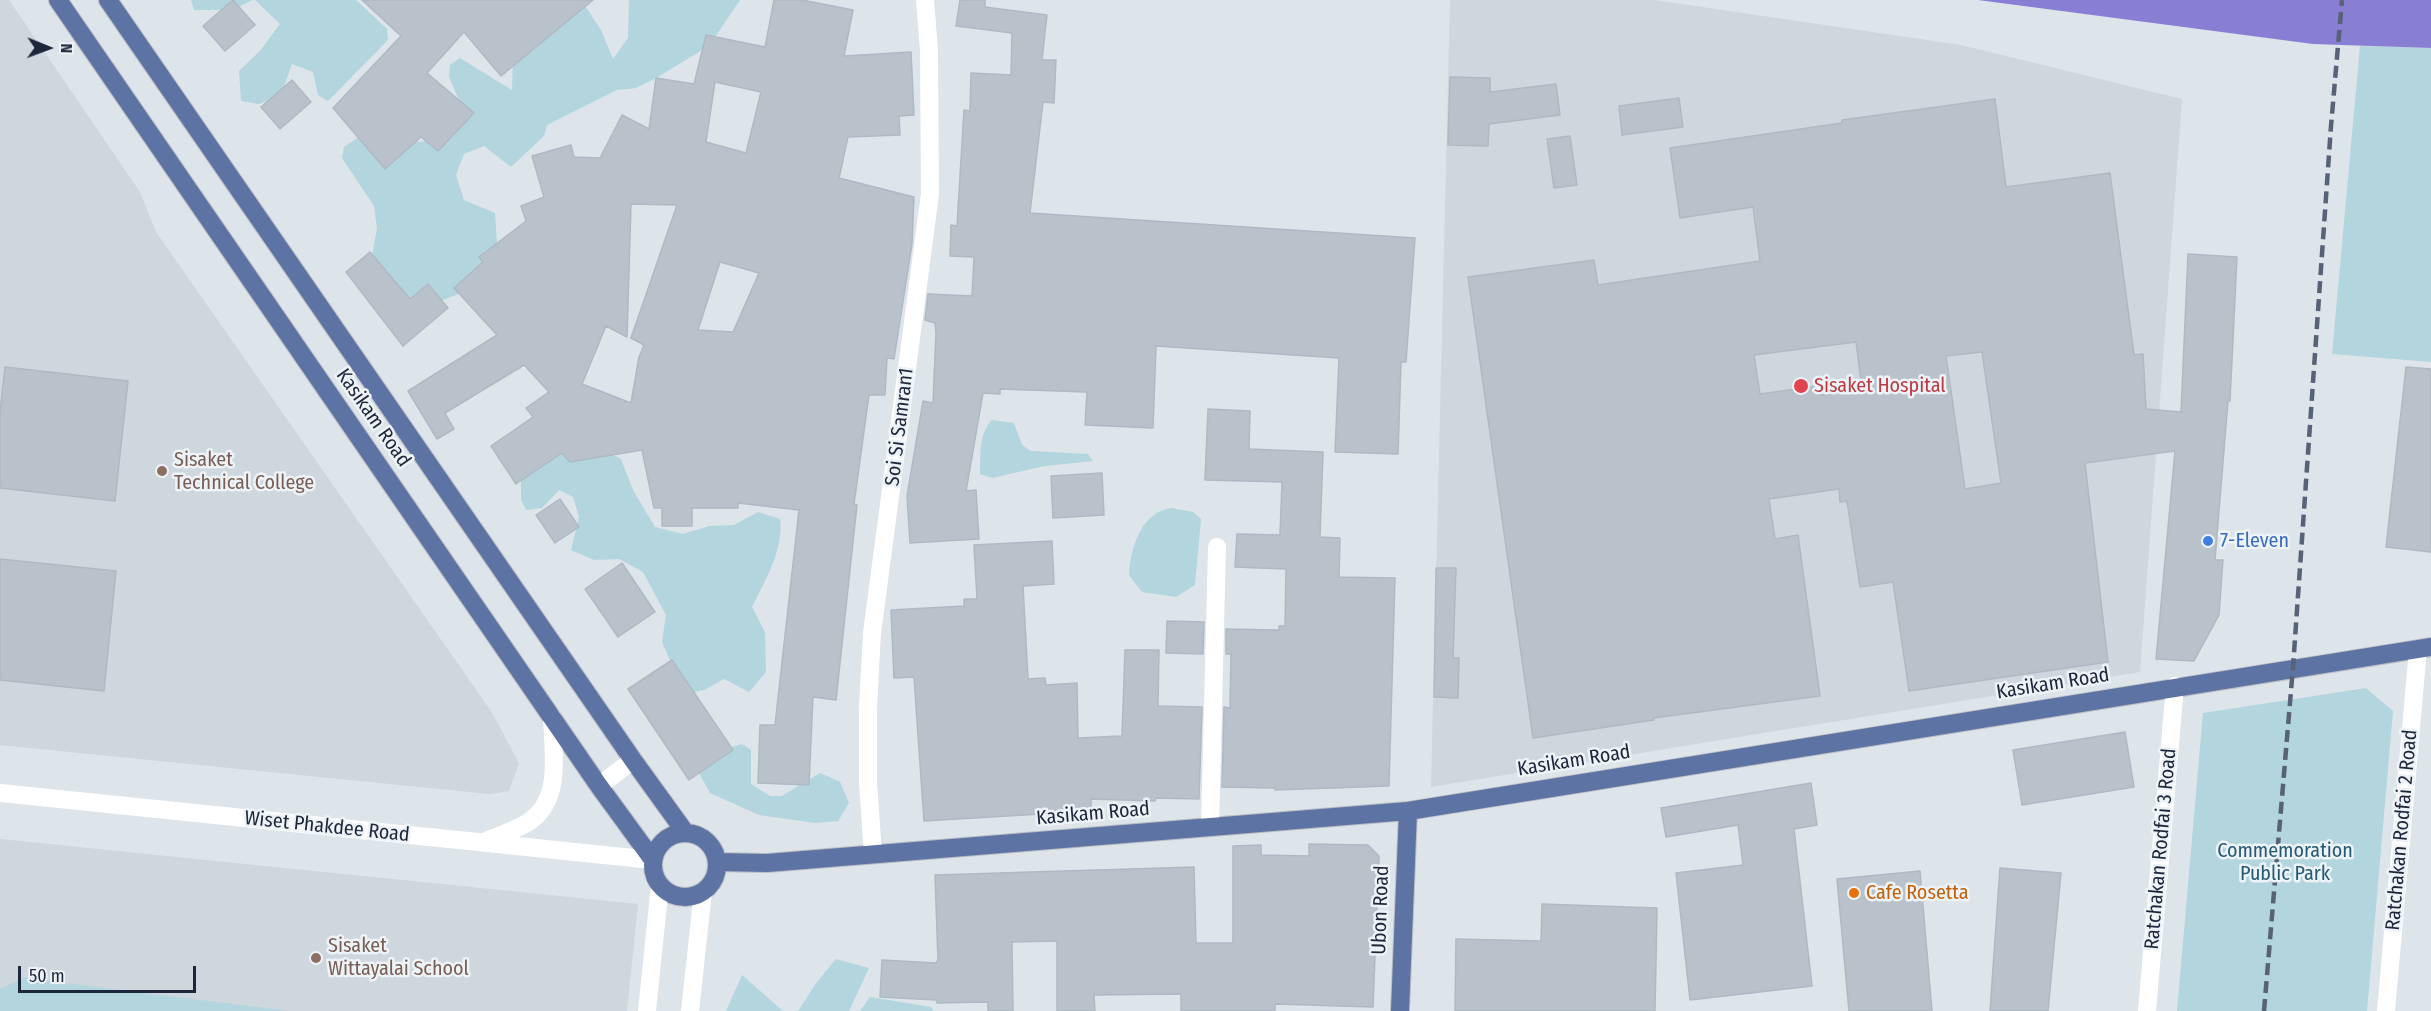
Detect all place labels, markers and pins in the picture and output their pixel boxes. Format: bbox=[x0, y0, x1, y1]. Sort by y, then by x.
place label: Sisaket Hospital bbox=[1814, 374, 1946, 398]
marker: Sisaket Hospital bbox=[1792, 377, 1810, 395]
place label: Sisaket Technical College bbox=[174, 448, 314, 495]
marker: Sisaket Technical College bbox=[155, 464, 169, 478]
place label: 7-Eleven bbox=[2220, 529, 2289, 553]
marker: 7-Eleven bbox=[2201, 534, 2215, 548]
place label: Cafe Rosetta bbox=[1866, 881, 1969, 905]
marker: Cafe Rosetta bbox=[1847, 886, 1861, 900]
place label: Sisaket Wittayalai School bbox=[328, 934, 469, 981]
marker: Sisaket Wittayalai School bbox=[309, 951, 323, 965]

